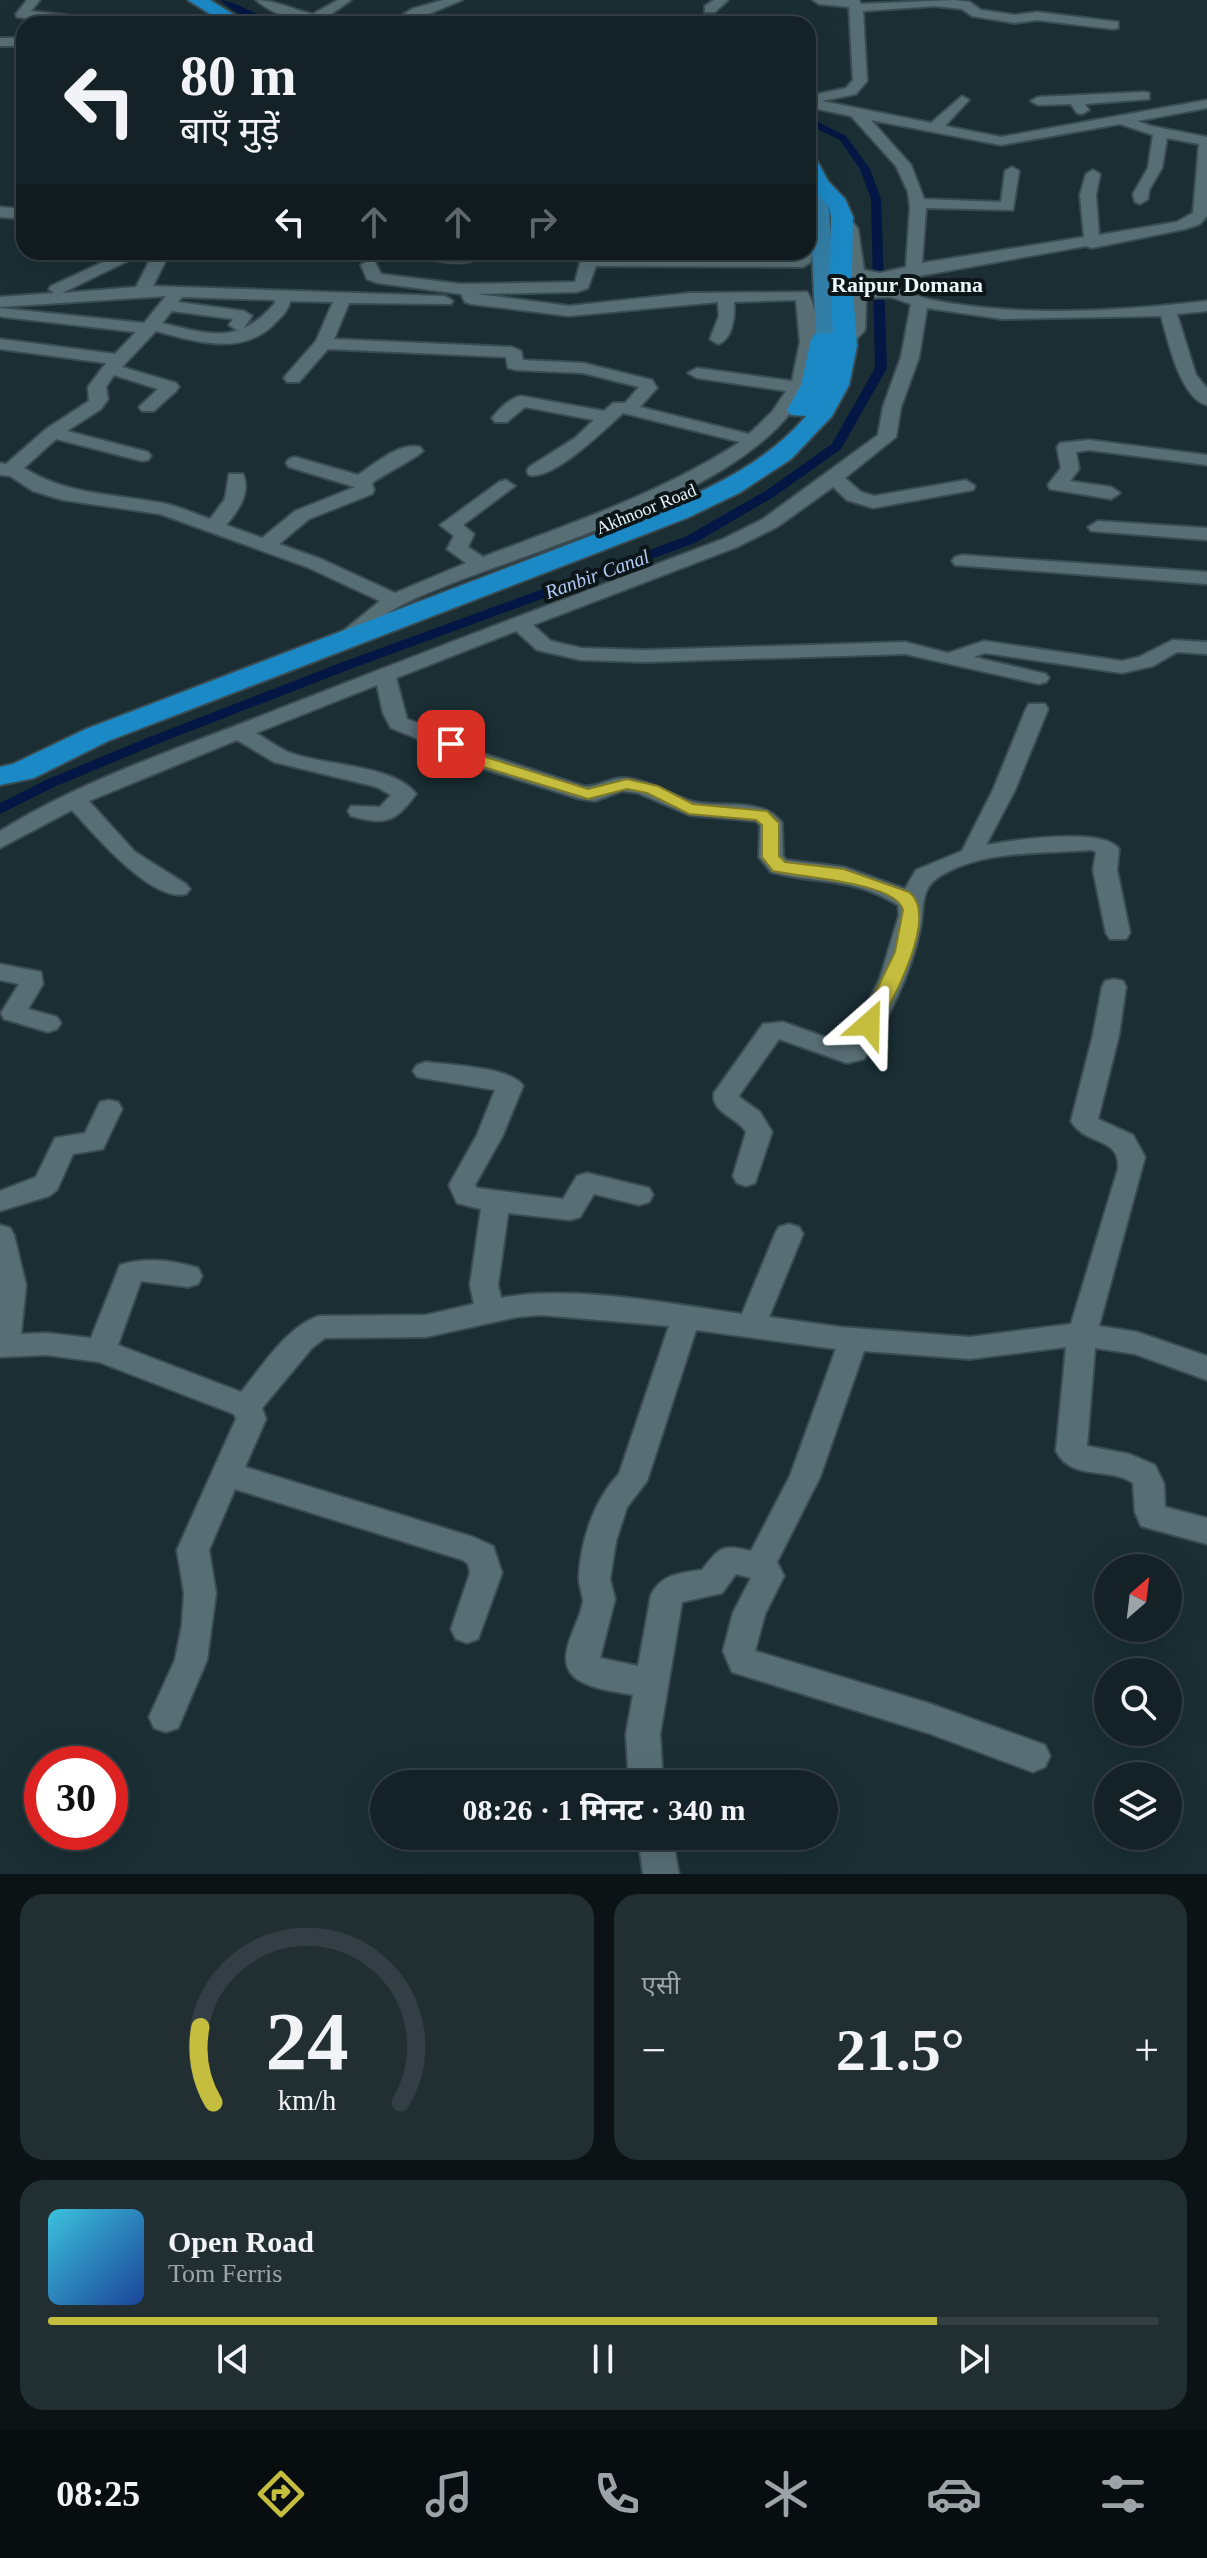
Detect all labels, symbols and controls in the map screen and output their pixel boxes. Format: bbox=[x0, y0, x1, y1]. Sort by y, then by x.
text: 80 m bbox=[180, 45, 297, 107]
icon: left bbox=[48, 48, 152, 152]
text: बाएँ मुड़ें bbox=[180, 111, 280, 151]
icon: left bbox=[268, 200, 312, 244]
icon: ahead bbox=[352, 200, 396, 244]
icon: ahead bbox=[436, 200, 480, 244]
icon: right bbox=[520, 200, 564, 244]
district label: Raipur Domana bbox=[831, 272, 983, 297]
street label: Akhnoor Road bbox=[593, 480, 699, 538]
water label: Ranbir Canal bbox=[541, 545, 653, 603]
pin bbox=[417, 710, 485, 778]
icon: arrive bbox=[429, 722, 473, 766]
position arrow bbox=[827, 982, 911, 1066]
north arrow bbox=[1094, 1554, 1182, 1642]
map controls bbox=[1094, 1554, 1182, 1850]
button: search bbox=[1094, 1658, 1182, 1746]
speed limit sign: 30 bbox=[24, 1746, 128, 1850]
button: layers bbox=[1094, 1762, 1182, 1850]
text: 08:26 · 1 मिनट · 340 m bbox=[463, 1793, 745, 1826]
text: एसी bbox=[642, 1971, 680, 2000]
text: 24 bbox=[265, 1995, 348, 2087]
text: 21.5° bbox=[836, 2017, 965, 2083]
text: − bbox=[642, 2026, 666, 2075]
text: + bbox=[1134, 2026, 1159, 2075]
text: km/h bbox=[277, 2085, 336, 2116]
text: Open Road bbox=[168, 2225, 314, 2258]
text: Tom Ferris bbox=[168, 2259, 282, 2288]
icon: previous bbox=[211, 2337, 255, 2381]
icon: pause bbox=[581, 2337, 625, 2381]
icon: next bbox=[952, 2337, 996, 2381]
icon: directions bbox=[253, 2466, 309, 2522]
icon: music bbox=[421, 2466, 477, 2522]
icon: phone bbox=[589, 2466, 645, 2522]
icon: climate bbox=[758, 2466, 814, 2522]
icon: car bbox=[926, 2466, 982, 2522]
icon: filters bbox=[1095, 2466, 1151, 2522]
text: 08:25 bbox=[56, 2474, 140, 2514]

